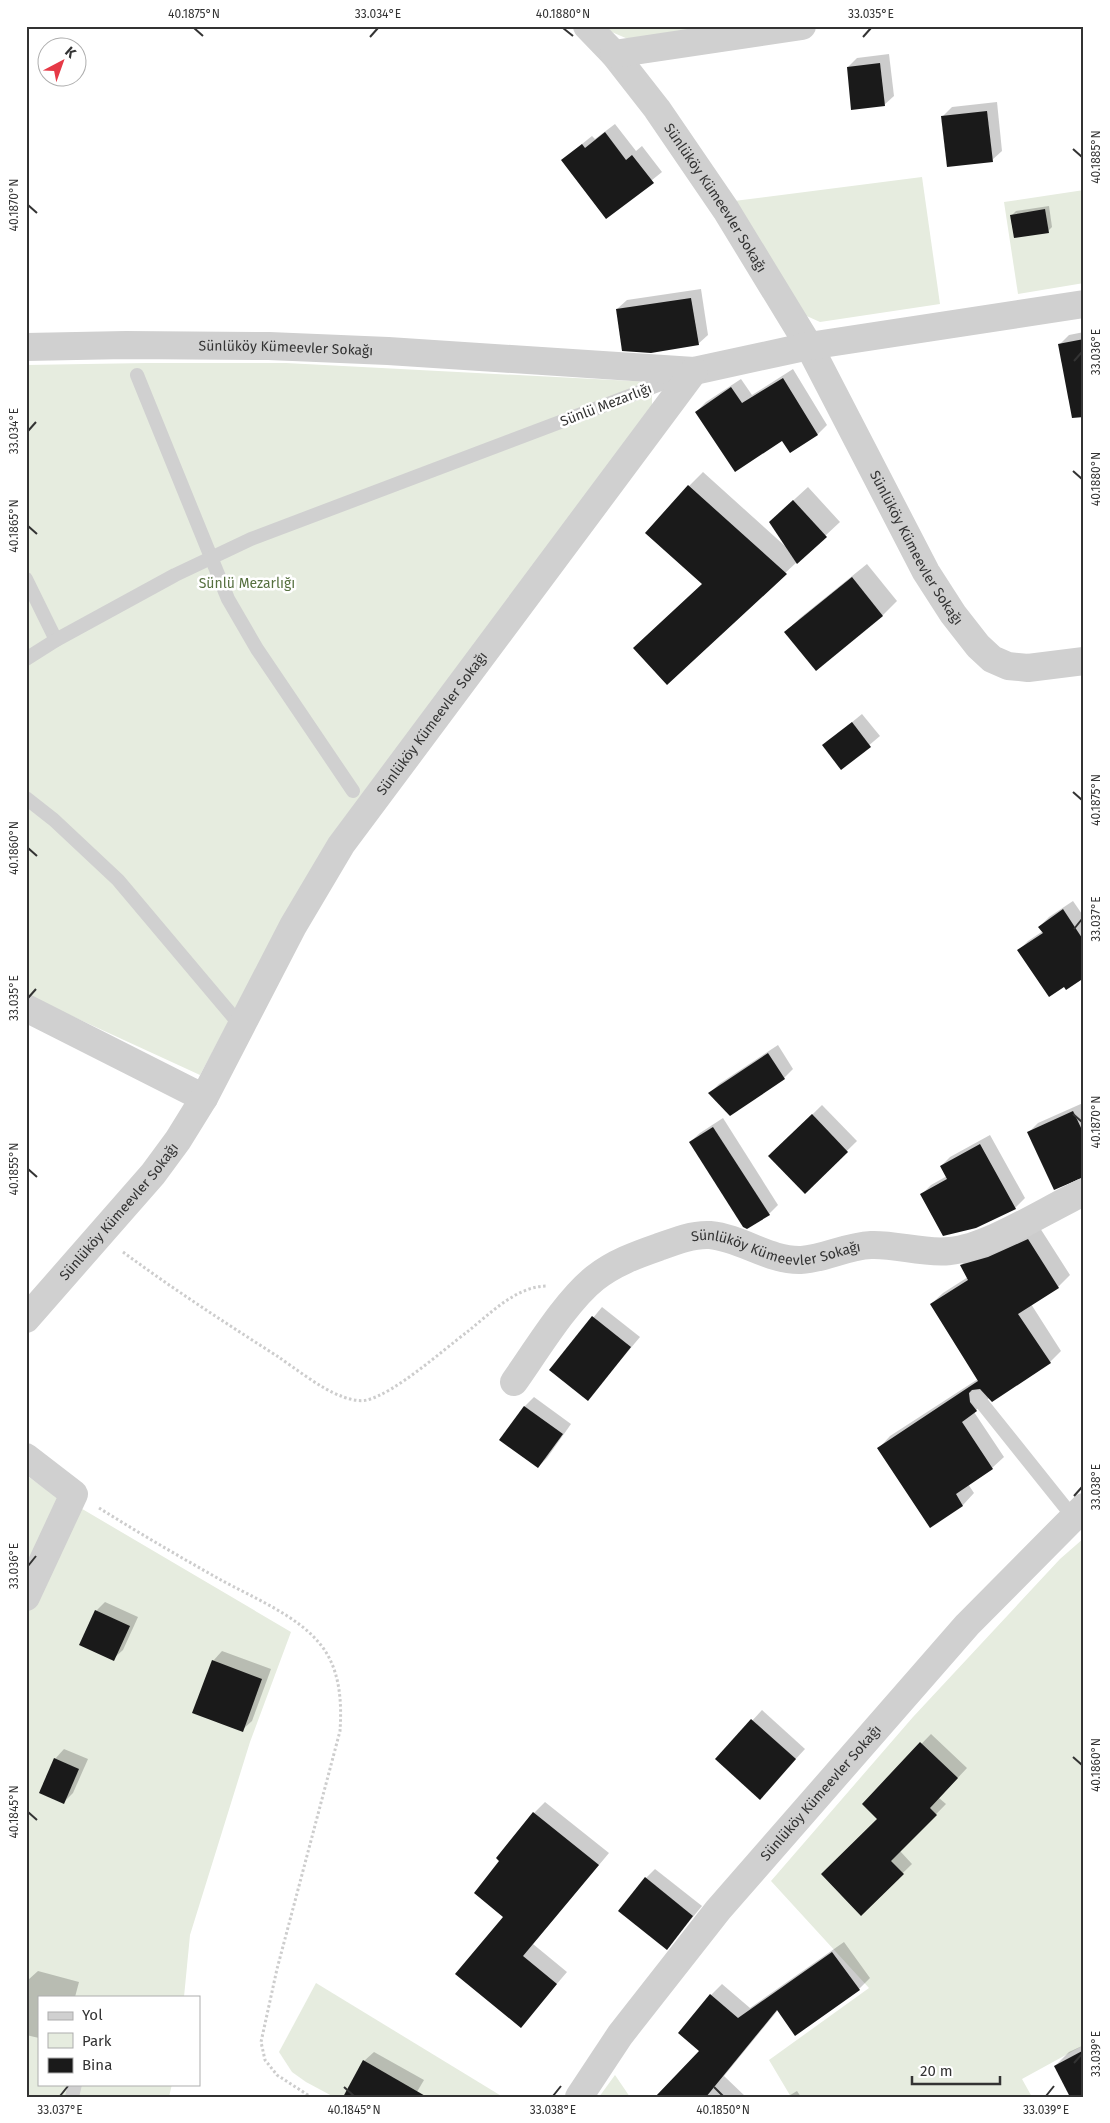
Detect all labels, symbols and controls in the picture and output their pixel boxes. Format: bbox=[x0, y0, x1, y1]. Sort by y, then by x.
text: 40.1875°N bbox=[168, 7, 220, 21]
text: 33.034°E bbox=[355, 7, 401, 21]
text: 40.1880°N bbox=[536, 7, 590, 21]
text: 33.035°E bbox=[848, 7, 894, 21]
north arrow bbox=[38, 38, 88, 88]
text: K bbox=[61, 43, 80, 63]
street label: Sünlüköy Kümeevler Sokağı bbox=[661, 120, 770, 275]
text: 40.1885°N bbox=[1089, 130, 1103, 184]
text: 40.1870°N bbox=[7, 179, 21, 231]
text: 33.036°E bbox=[1089, 329, 1103, 375]
street label: Sünlüköy Kümeevler Sokağı bbox=[199, 337, 374, 359]
street label: Sünlü Mezarlığı bbox=[558, 380, 654, 430]
text: 33.034°E bbox=[7, 408, 21, 454]
text: 40.1880°N bbox=[1089, 452, 1103, 506]
street label: Sünlüköy Kümeevler Sokağı bbox=[866, 468, 967, 628]
text: 40.1865°N bbox=[7, 499, 21, 553]
park label: Sünlü Mezarlığı bbox=[199, 575, 295, 592]
street label: Sünlüköy Kümeevler Sokağı bbox=[373, 648, 491, 798]
text: 40.1875°N bbox=[1089, 774, 1103, 826]
text: 40.1860°N bbox=[7, 821, 21, 875]
text: 33.037°E bbox=[1089, 896, 1103, 942]
text: 33.035°E bbox=[7, 975, 21, 1021]
text: 40.1870°N bbox=[1089, 1096, 1103, 1148]
street label: Sünlüköy Kümeevler Sokağı bbox=[56, 1139, 182, 1284]
text: 40.1855°N bbox=[7, 1143, 21, 1195]
street label: Sünlüköy Kümeevler Sokağı bbox=[690, 1226, 862, 1269]
text: 33.038°E bbox=[1089, 1464, 1103, 1510]
text: 33.036°E bbox=[7, 1543, 21, 1589]
street label: Sünlüköy Kümeevler Sokağı bbox=[757, 1721, 884, 1864]
text: 40.1860°N bbox=[1089, 1738, 1103, 1792]
text: 40.1845°N bbox=[7, 1785, 21, 1839]
legend bbox=[38, 1996, 200, 2086]
text: Yol bbox=[82, 2006, 103, 2024]
text: 33.039°E bbox=[1089, 2031, 1103, 2077]
text: Park bbox=[82, 2032, 112, 2050]
scale bar bbox=[912, 2053, 1000, 2085]
text: Bina bbox=[82, 2056, 112, 2074]
text: 20 m bbox=[920, 2062, 953, 2080]
text: 33.037°E bbox=[37, 2103, 83, 2117]
text: 40.1845°N bbox=[327, 2103, 381, 2117]
text: 33.038°E bbox=[530, 2103, 576, 2117]
text: 40.1850°N bbox=[696, 2103, 750, 2117]
text: 33.039°E bbox=[1023, 2103, 1069, 2117]

